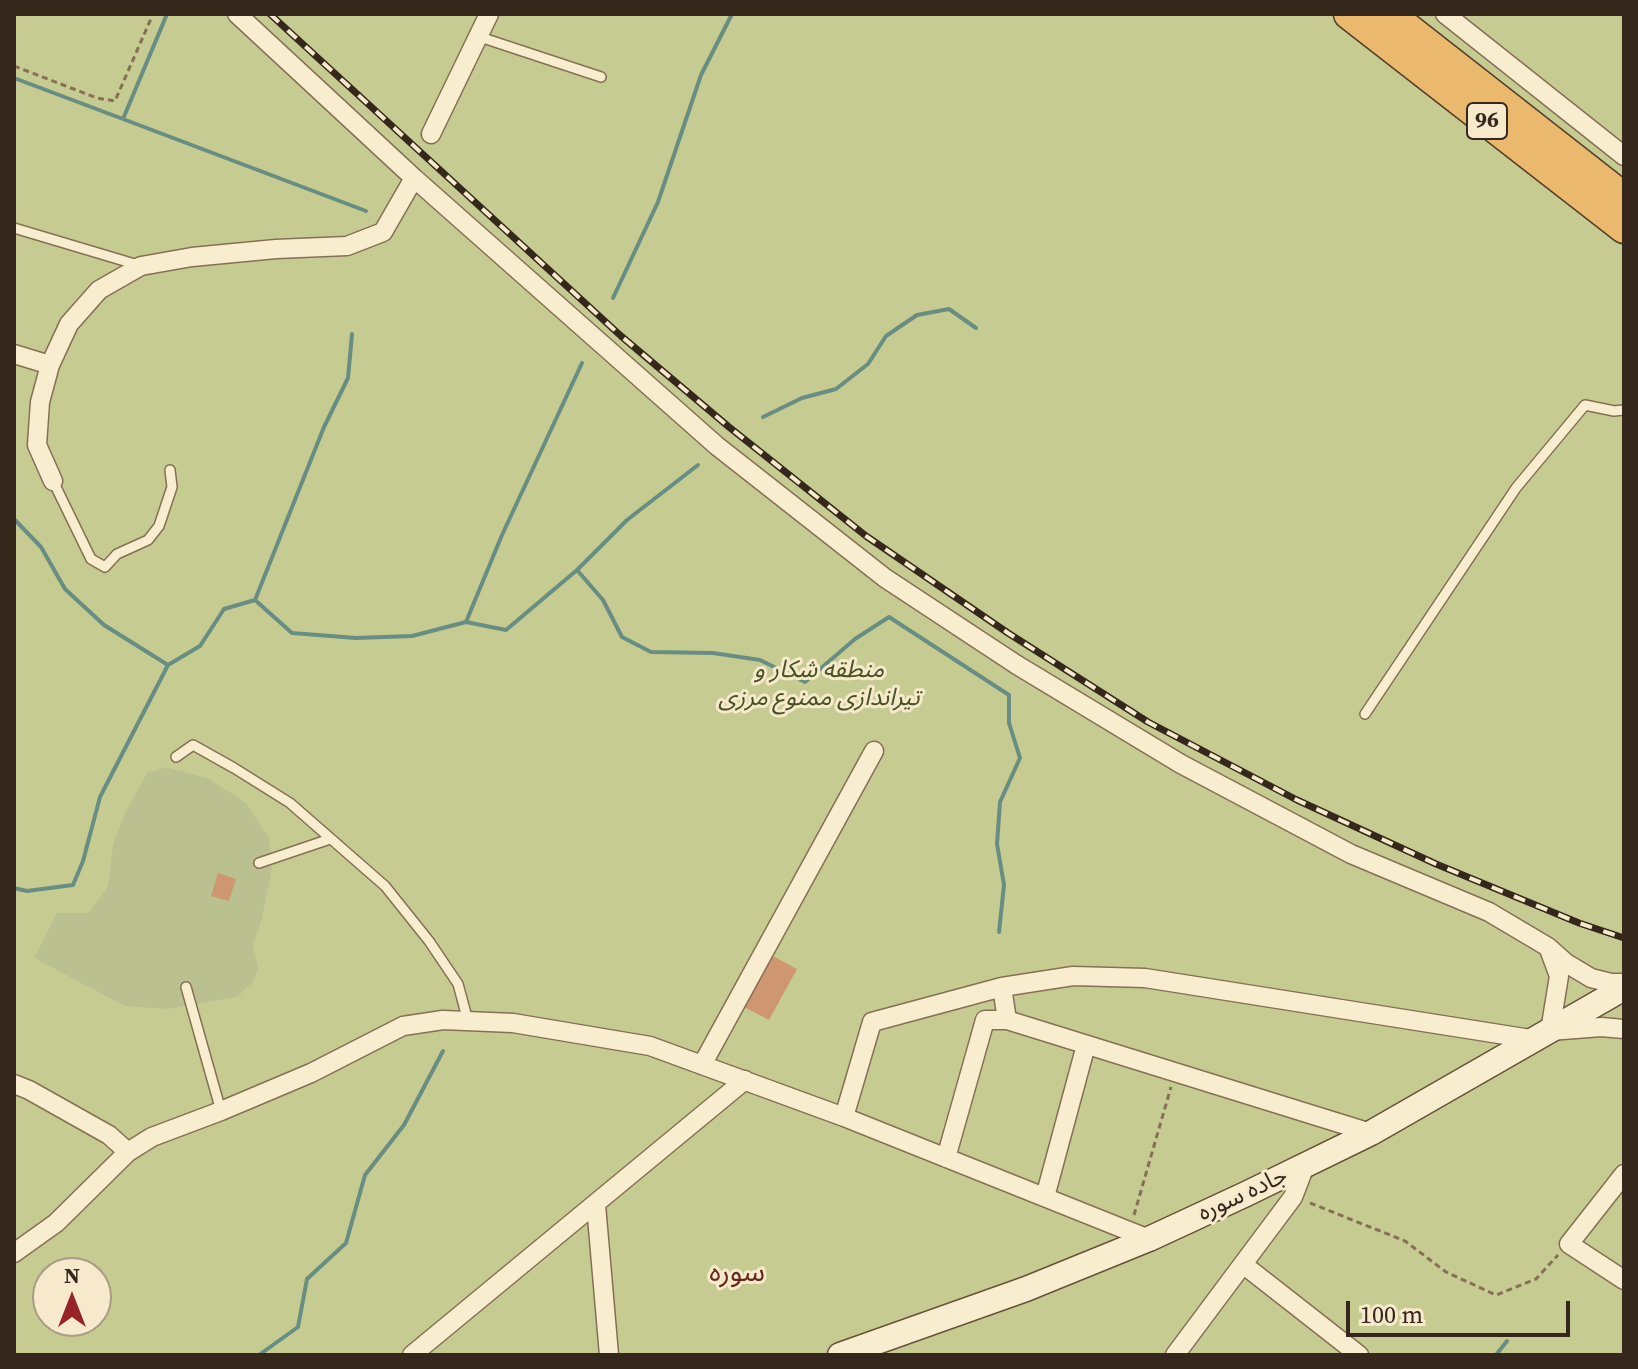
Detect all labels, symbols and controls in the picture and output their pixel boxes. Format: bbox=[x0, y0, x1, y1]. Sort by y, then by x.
road number: 96 bbox=[1467, 103, 1507, 139]
park label: منطقه شکار و تیراندازی ممنوع مرزی bbox=[718, 657, 920, 713]
street label: جاده سوره bbox=[1194, 1162, 1292, 1228]
north arrow bbox=[32, 1257, 112, 1337]
district label: سوره bbox=[709, 1257, 765, 1291]
text: N bbox=[64, 1260, 80, 1290]
scale bar bbox=[1350, 1285, 1574, 1335]
text: 100 m bbox=[1360, 1298, 1423, 1331]

